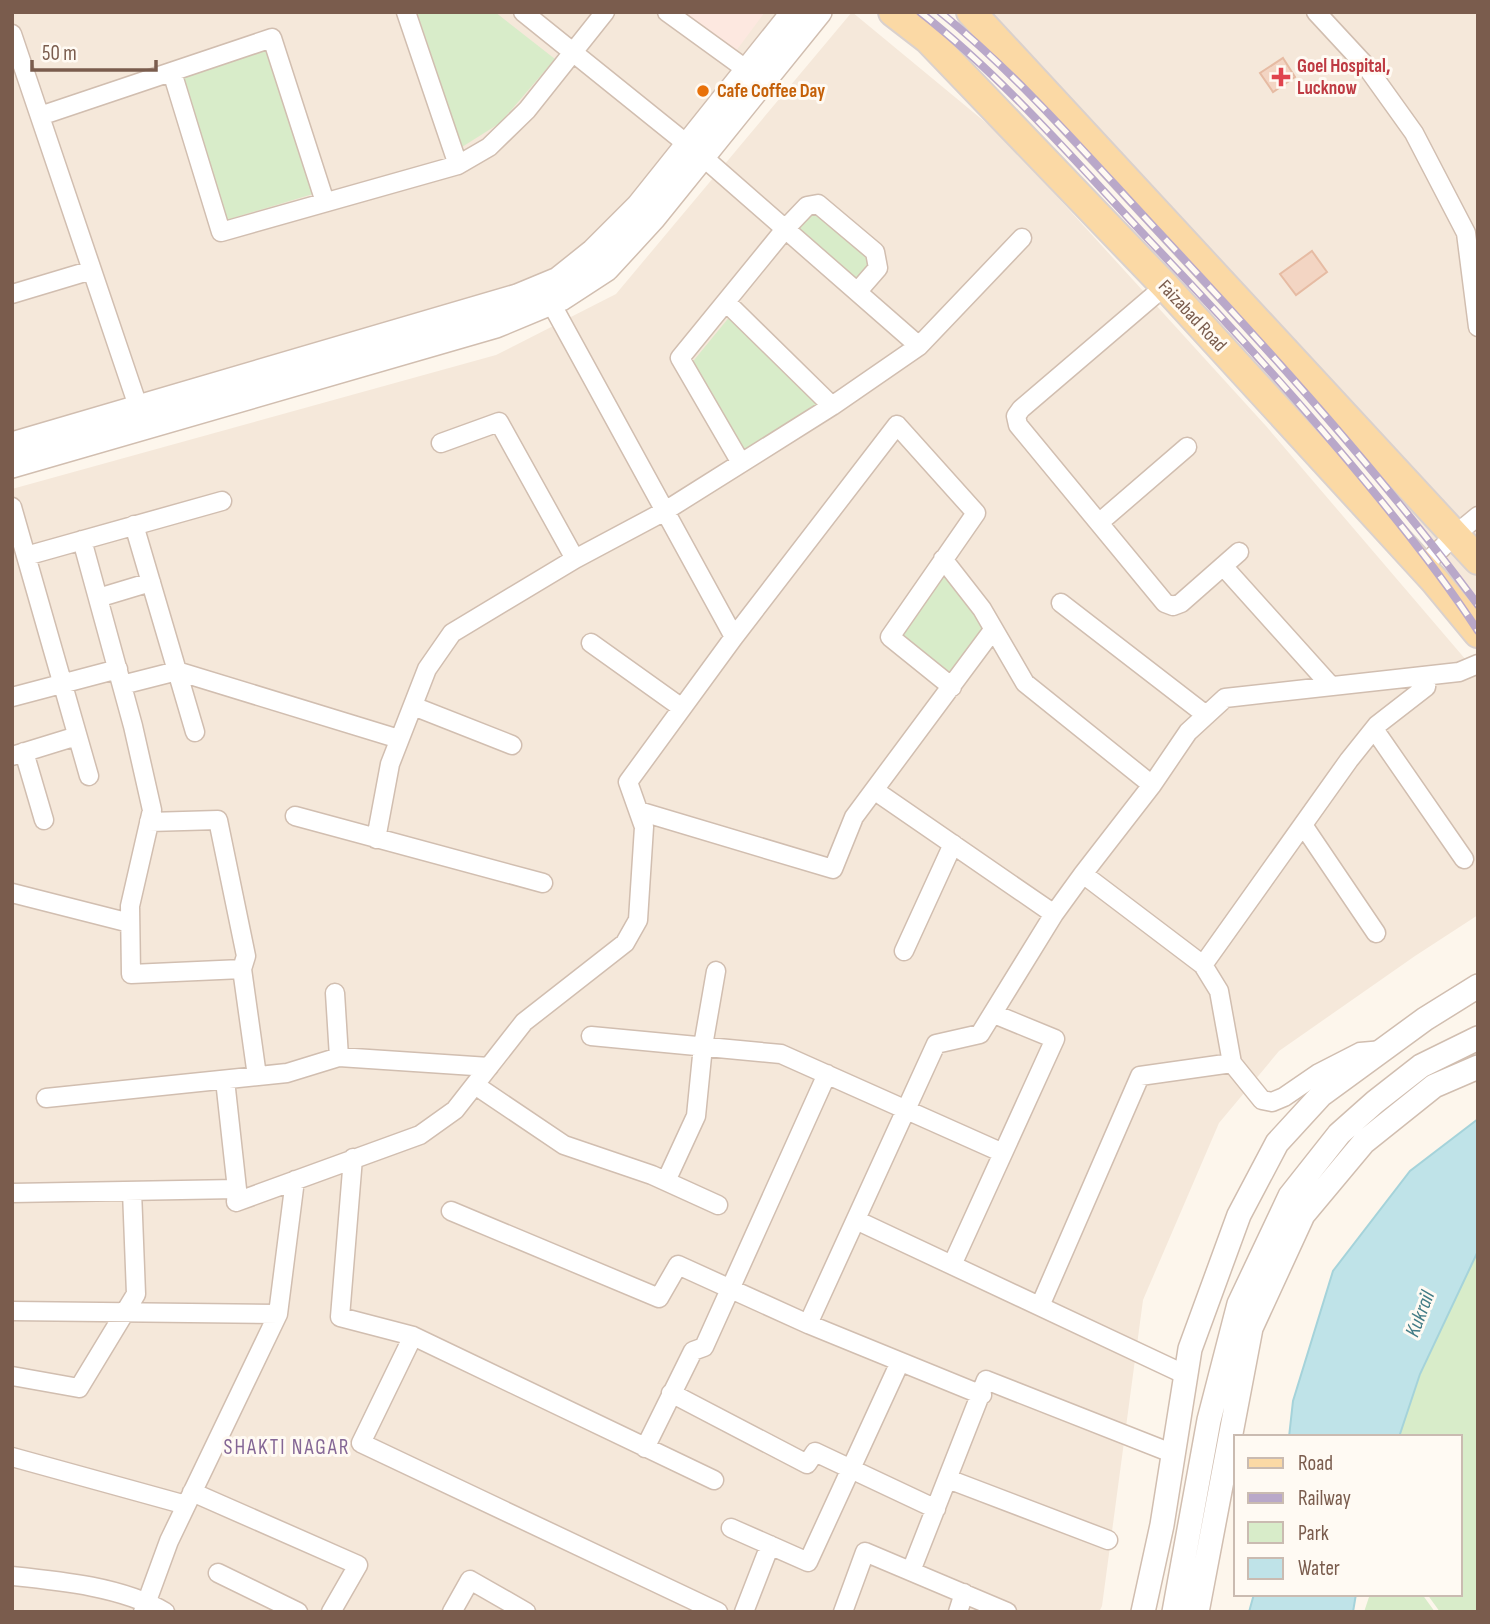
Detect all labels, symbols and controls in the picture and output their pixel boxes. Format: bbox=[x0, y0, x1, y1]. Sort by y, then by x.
scale bar bbox=[32, 28, 156, 72]
text: 50 m bbox=[42, 41, 77, 66]
place label: Goel Hospital, Lucknow bbox=[1297, 55, 1390, 100]
marker: Goel Hospital, Lucknow bbox=[1271, 67, 1291, 87]
place label: Cafe Coffee Day bbox=[717, 80, 825, 103]
marker: Cafe Coffee Day bbox=[695, 83, 711, 99]
street label: Faizabad Road bbox=[1153, 275, 1231, 357]
water label: Kukrail bbox=[1400, 1286, 1441, 1341]
district label: SHAKTI NAGAR bbox=[223, 1435, 351, 1460]
legend bbox=[1234, 1435, 1462, 1596]
text: Road bbox=[1298, 1451, 1333, 1476]
text: Railway bbox=[1298, 1486, 1351, 1511]
text: Park bbox=[1298, 1521, 1329, 1546]
text: Water bbox=[1298, 1556, 1340, 1581]

